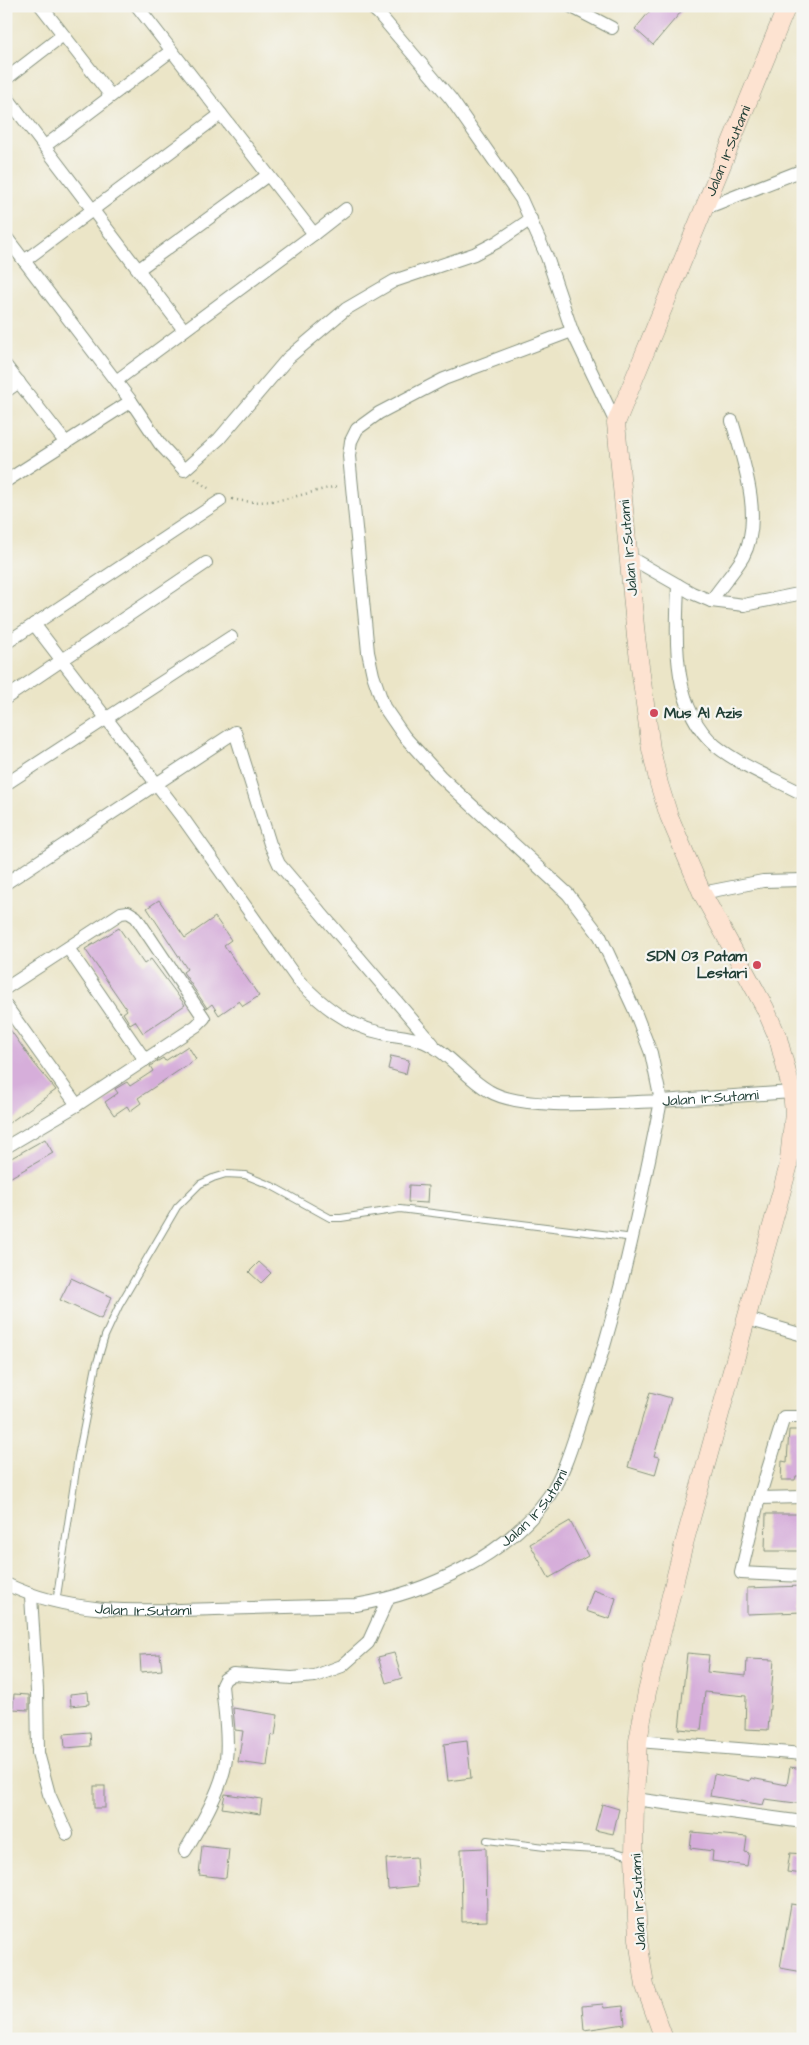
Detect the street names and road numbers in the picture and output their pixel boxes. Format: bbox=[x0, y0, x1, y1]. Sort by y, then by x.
street label: Jalan Ir.Sutami bbox=[700, 101, 756, 200]
street label: Jalan Ir.Sutami bbox=[614, 498, 643, 597]
street label: Jalan Ir.Sutami bbox=[661, 1084, 760, 1112]
street label: Jalan Ir.Sutami bbox=[496, 1465, 573, 1552]
street label: Jalan Ir.Sutami bbox=[94, 1598, 193, 1622]
street label: Jalan Ir.Sutami bbox=[625, 1852, 652, 1951]

